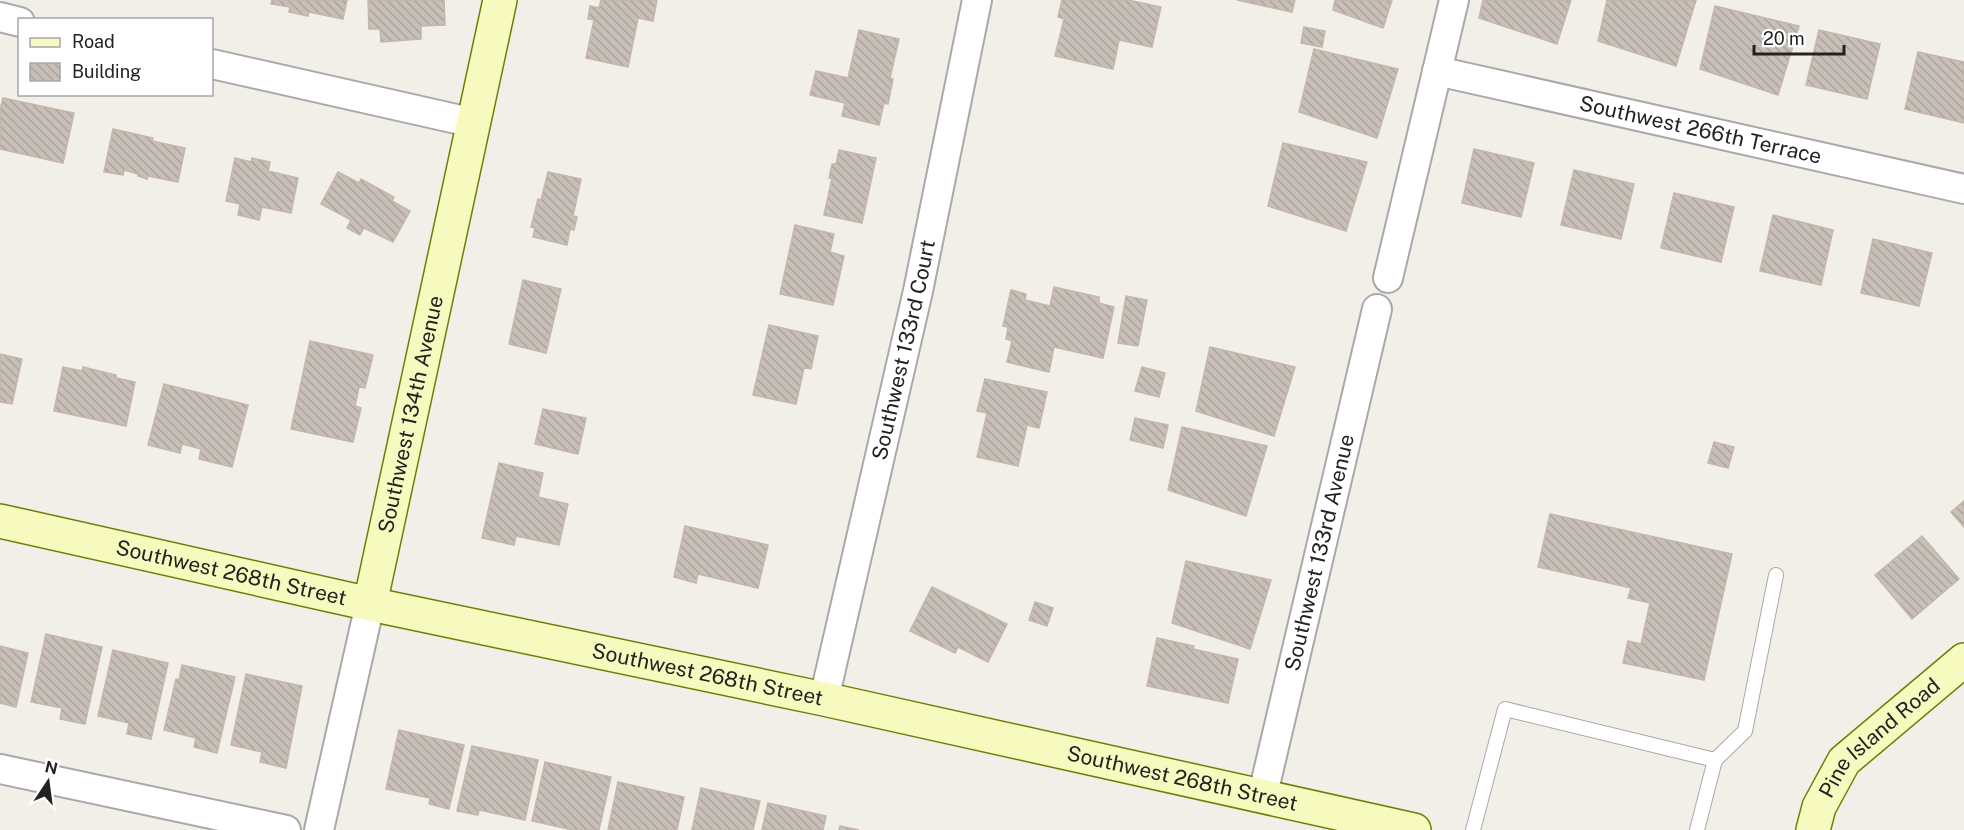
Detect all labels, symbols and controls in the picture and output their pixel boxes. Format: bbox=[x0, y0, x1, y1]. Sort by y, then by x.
legend bbox=[18, 18, 213, 96]
scale bar bbox=[1754, 18, 1844, 56]
text: 20 m bbox=[1763, 28, 1805, 49]
text: Road bbox=[72, 31, 115, 52]
text: Building bbox=[72, 61, 141, 82]
street label: Southwest 266th Terrace bbox=[1577, 90, 1824, 169]
street label: Southwest 133rd Court bbox=[866, 238, 940, 462]
street label: Southwest 134th Avenue bbox=[373, 293, 448, 535]
street label: Southwest 133rd Avenue bbox=[1279, 432, 1359, 673]
street label: Southwest 268th Street bbox=[114, 534, 349, 610]
street label: Southwest 268th Street bbox=[590, 638, 825, 710]
street label: Pine Island Road bbox=[1813, 673, 1945, 802]
street label: Southwest 268th Street bbox=[1065, 740, 1300, 816]
north arrow bbox=[18, 752, 78, 812]
text: N bbox=[43, 757, 59, 779]

